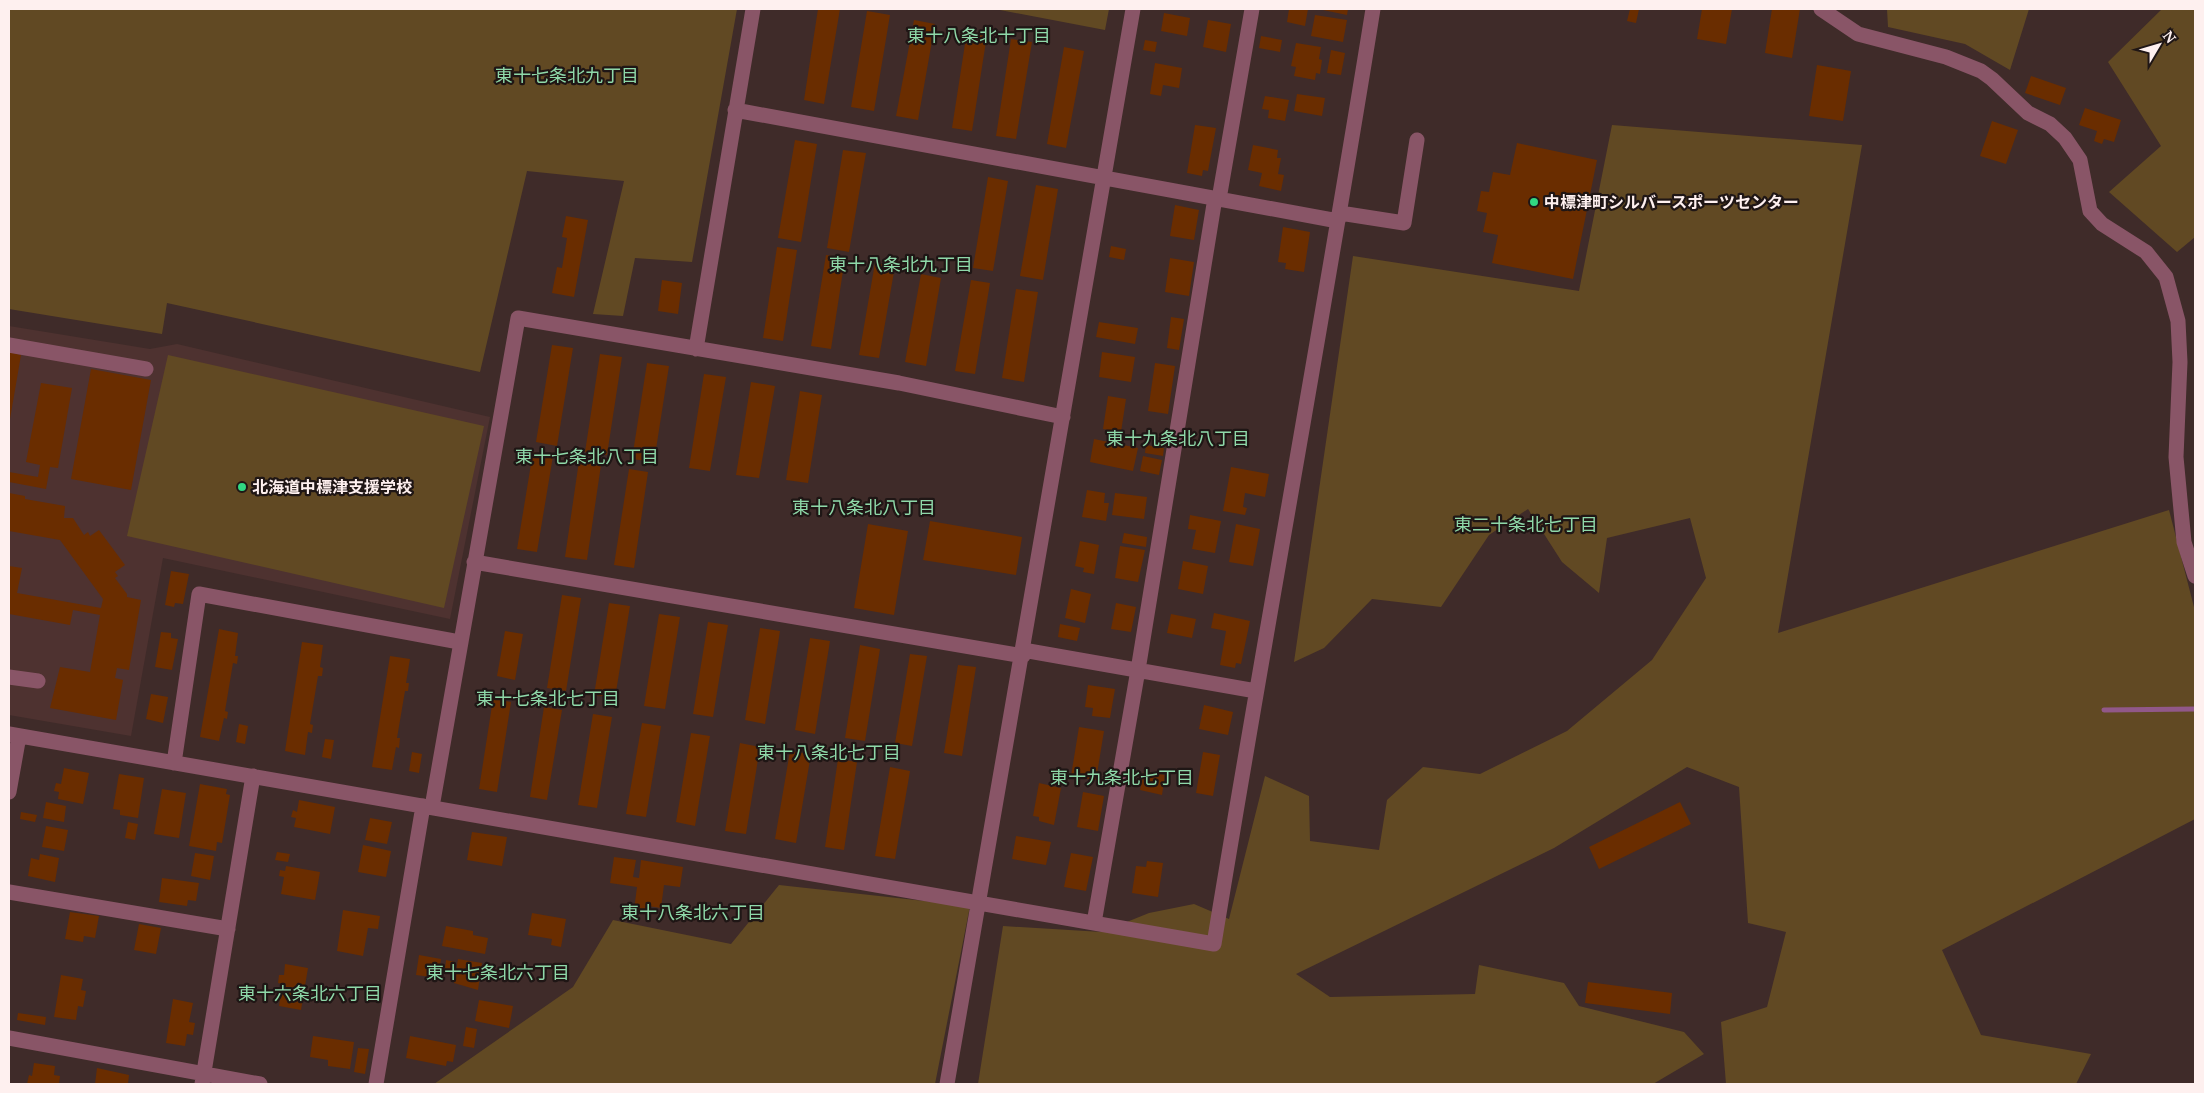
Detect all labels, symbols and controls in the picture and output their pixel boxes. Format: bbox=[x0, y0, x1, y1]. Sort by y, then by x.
north arrow bbox=[2134, 20, 2184, 70]
district label: 東十八条北十丁目 bbox=[907, 23, 1051, 47]
text: N bbox=[2159, 26, 2181, 47]
district label: 東十七条北九丁目 bbox=[495, 63, 639, 87]
place label: 中標津町シルバースポーツセンター bbox=[1544, 191, 1799, 213]
marker: 中標津町シルバースポーツセンター bbox=[1528, 196, 1540, 208]
district label: 東十八条北九丁目 bbox=[829, 252, 973, 276]
district label: 東十九条北八丁目 bbox=[1106, 426, 1250, 450]
district label: 東十七条北八丁目 bbox=[515, 444, 659, 468]
place label: 北海道中標津支援学校 bbox=[252, 476, 412, 498]
marker: 北海道中標津支援学校 bbox=[236, 481, 248, 493]
district label: 東十八条北八丁目 bbox=[792, 495, 936, 519]
district label: 東二十条北七丁目 bbox=[1454, 512, 1598, 536]
district label: 東十七条北七丁目 bbox=[476, 686, 620, 710]
district label: 東十八条北七丁目 bbox=[757, 740, 901, 764]
district label: 東十九条北七丁目 bbox=[1050, 765, 1194, 789]
district label: 東十八条北六丁目 bbox=[621, 900, 765, 924]
district label: 東十七条北六丁目 bbox=[426, 960, 570, 984]
district label: 東十六条北六丁目 bbox=[238, 981, 382, 1005]

